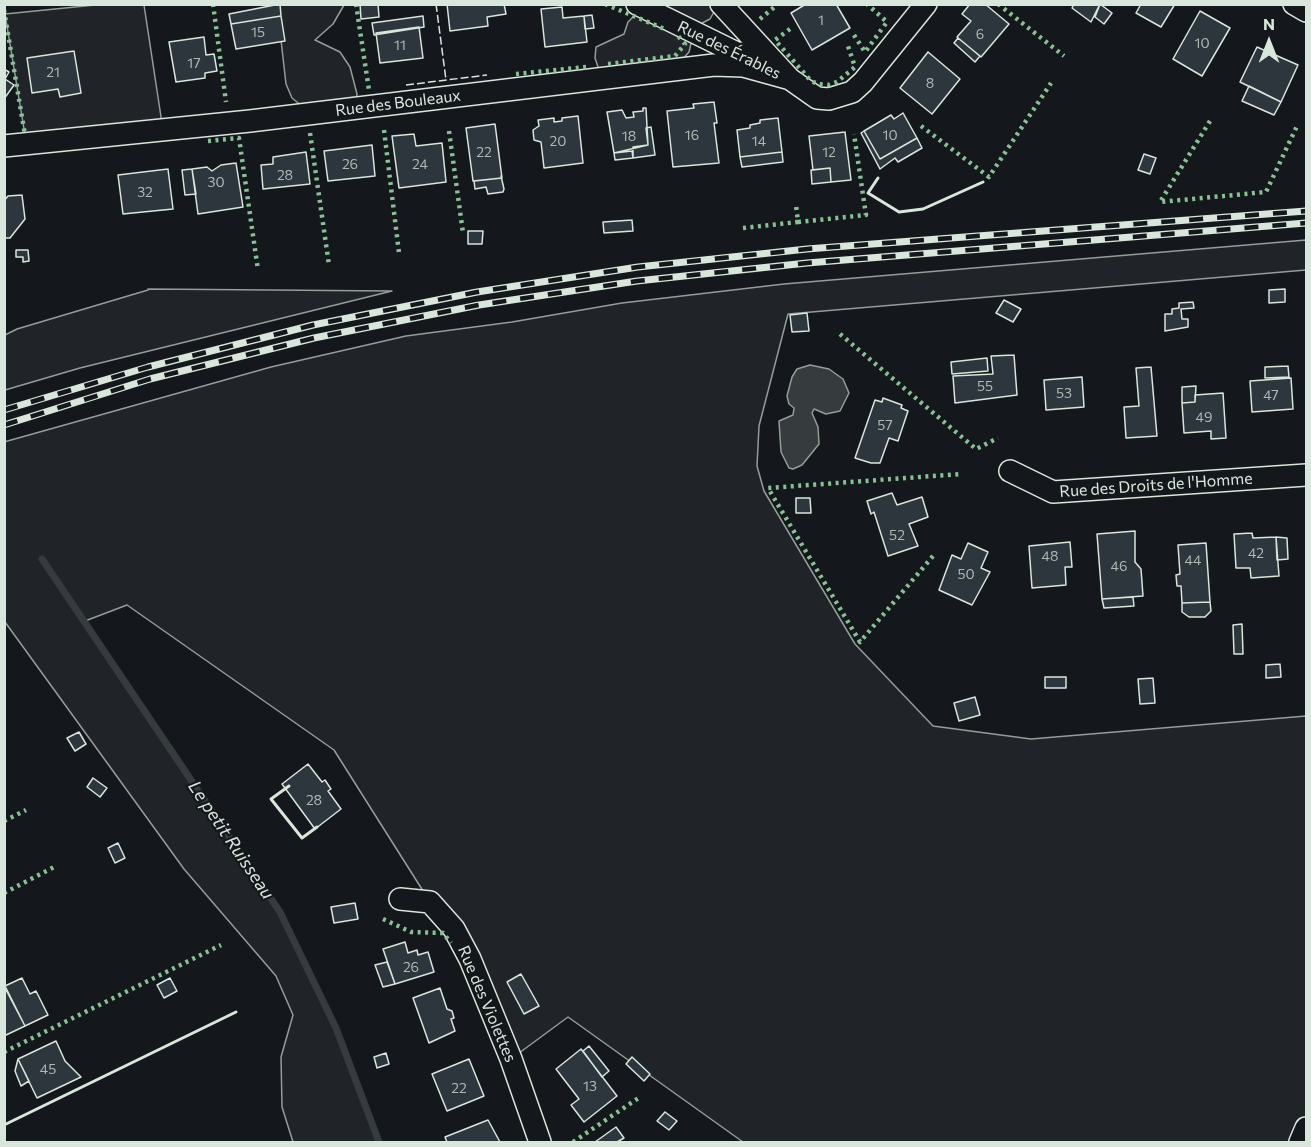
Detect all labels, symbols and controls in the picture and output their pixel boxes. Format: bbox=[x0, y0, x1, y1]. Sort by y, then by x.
house number: 1 bbox=[818, 12, 824, 28]
north arrow bbox=[1239, 12, 1299, 72]
text: N bbox=[1263, 14, 1275, 33]
street label: Rue des Érables bbox=[674, 17, 784, 83]
house number: 15 bbox=[251, 24, 265, 40]
house number: 6 bbox=[976, 26, 984, 42]
house number: 10 bbox=[1194, 35, 1210, 51]
house number: 11 bbox=[394, 37, 406, 53]
house number: 17 bbox=[187, 55, 201, 71]
house number: 21 bbox=[46, 64, 60, 80]
house number: 8 bbox=[926, 75, 934, 91]
street label: Rue des Bouleaux bbox=[334, 86, 462, 120]
house number: 16 bbox=[685, 127, 699, 143]
house number: 10 bbox=[882, 127, 898, 143]
house number: 18 bbox=[622, 128, 636, 144]
house number: 20 bbox=[550, 133, 566, 149]
house number: 14 bbox=[752, 133, 766, 149]
house number: 22 bbox=[476, 144, 492, 160]
house number: 12 bbox=[822, 144, 836, 160]
house number: 26 bbox=[342, 156, 358, 172]
house number: 24 bbox=[412, 156, 428, 172]
house number: 28 bbox=[277, 167, 293, 183]
house number: 30 bbox=[207, 174, 225, 190]
house number: 32 bbox=[137, 184, 153, 200]
house number: 55 bbox=[977, 378, 993, 394]
house number: 53 bbox=[1056, 385, 1072, 401]
house number: 47 bbox=[1263, 387, 1279, 403]
house number: 49 bbox=[1196, 409, 1212, 425]
house number: 57 bbox=[877, 417, 893, 433]
street label: Rue des Droits de l'Homme bbox=[1059, 469, 1253, 501]
house number: 52 bbox=[889, 527, 905, 543]
house number: 42 bbox=[1248, 545, 1264, 561]
house number: 48 bbox=[1042, 548, 1058, 564]
house number: 44 bbox=[1185, 552, 1201, 568]
house number: 46 bbox=[1111, 558, 1127, 574]
house number: 50 bbox=[957, 566, 975, 582]
water label: Le petit Ruisseau bbox=[183, 777, 279, 903]
house number: 28 bbox=[306, 792, 322, 808]
street label: Rue des Violettes bbox=[454, 943, 520, 1065]
house number: 26 bbox=[403, 959, 419, 975]
house number: 45 bbox=[40, 1061, 56, 1077]
house number: 13 bbox=[583, 1078, 597, 1094]
house number: 22 bbox=[451, 1080, 467, 1096]

